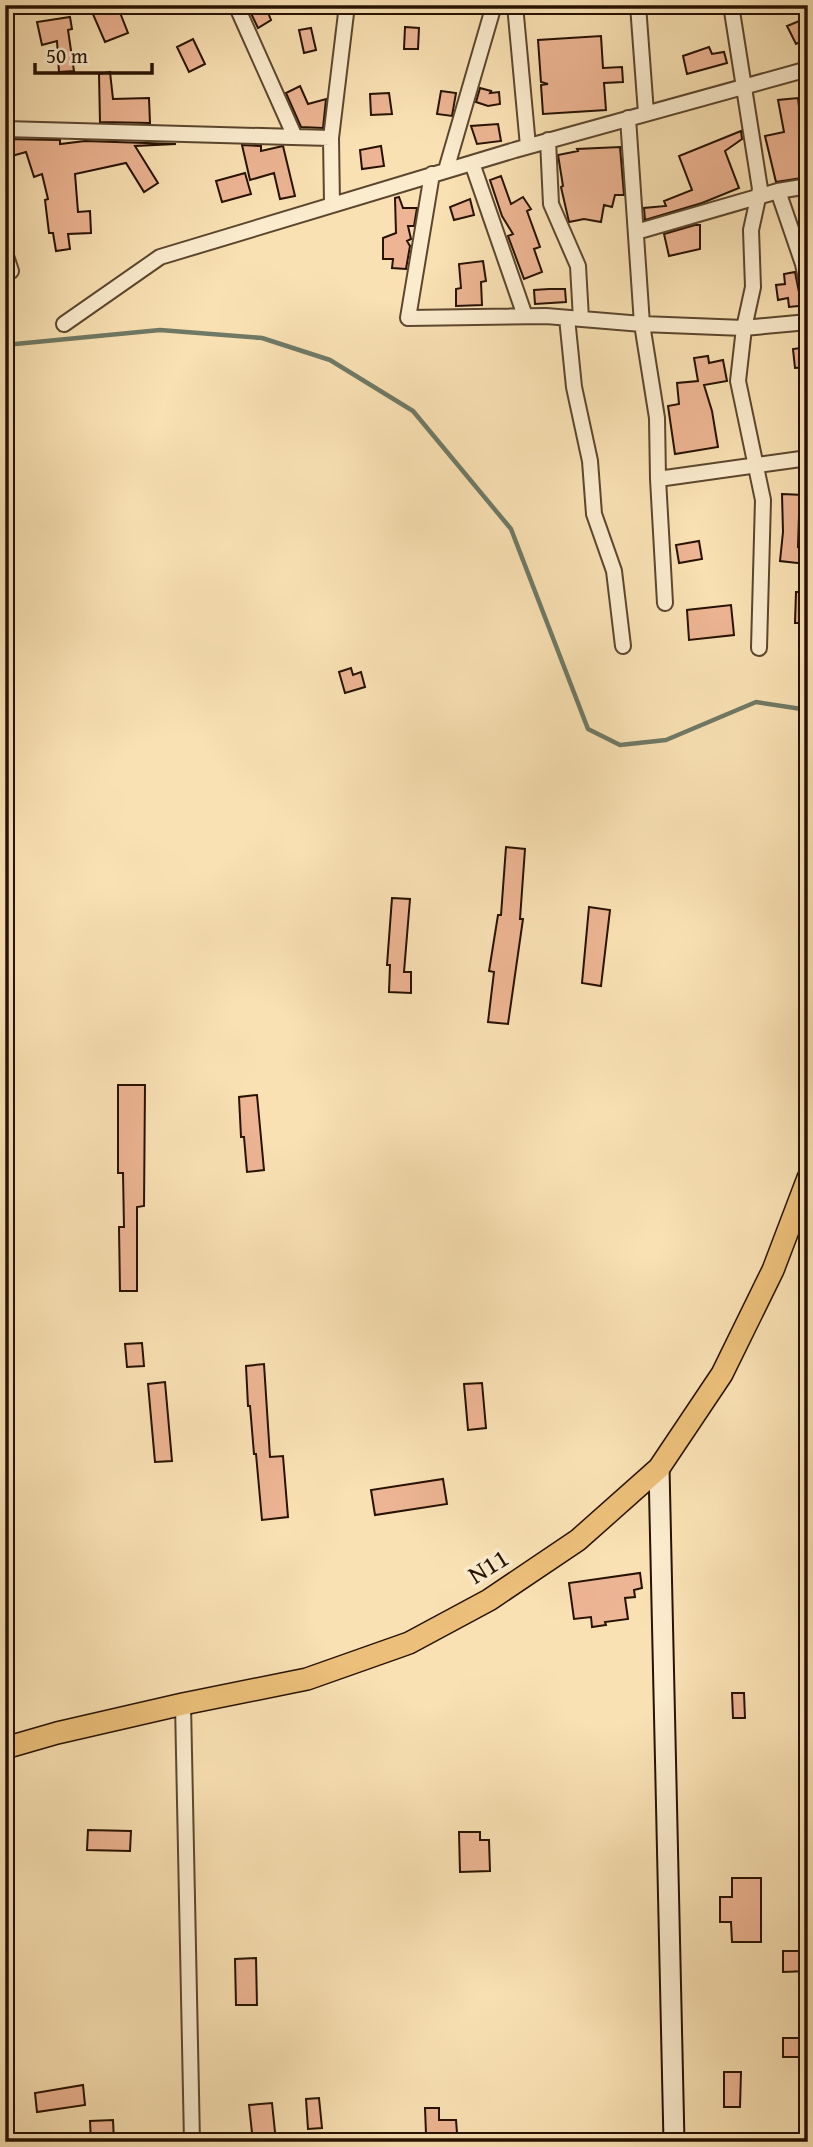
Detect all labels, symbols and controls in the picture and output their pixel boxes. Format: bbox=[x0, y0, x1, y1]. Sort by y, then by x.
scale bar bbox=[35, 32, 152, 76]
text: 50 m bbox=[46, 40, 88, 71]
street label: N11 bbox=[460, 1538, 516, 1593]

